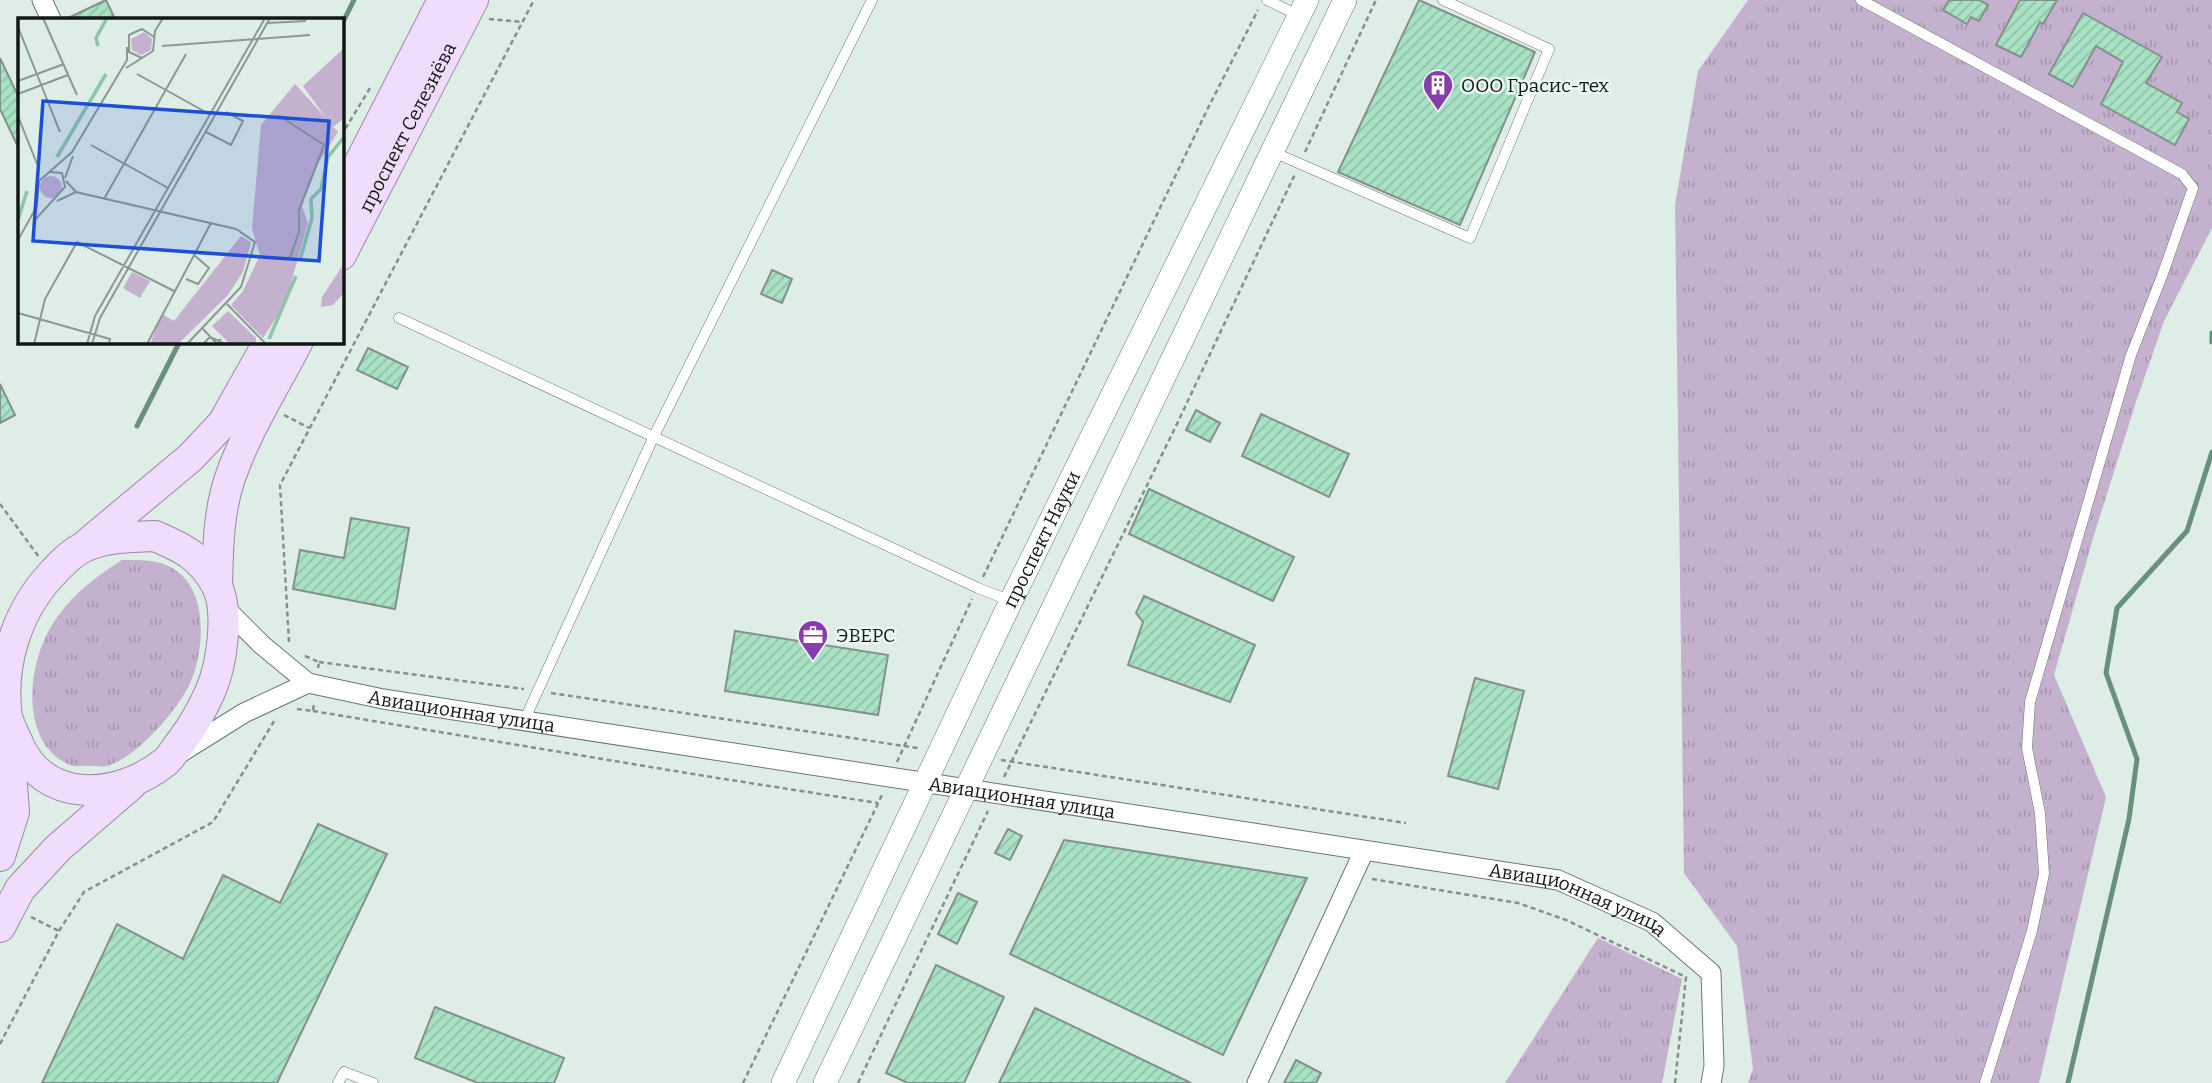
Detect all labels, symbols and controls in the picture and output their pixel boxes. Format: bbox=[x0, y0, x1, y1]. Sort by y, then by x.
inset map bbox=[18, 18, 343, 343]
street label: проспект Селезнёва bbox=[354, 38, 461, 216]
building icon: ООО Грасис-тех bbox=[1421, 68, 1455, 112]
place label: ООО Грасис-тех bbox=[1461, 74, 1609, 97]
street label: проспект Науки bbox=[998, 467, 1085, 612]
office icon: ЭВЕРС bbox=[796, 618, 830, 662]
place label: ЭВЕРС bbox=[836, 624, 895, 647]
street label: Авиационная улица bbox=[366, 685, 557, 737]
street label: Авиационная улица bbox=[927, 772, 1117, 823]
street label: Авиационная улица bbox=[1487, 858, 1672, 942]

